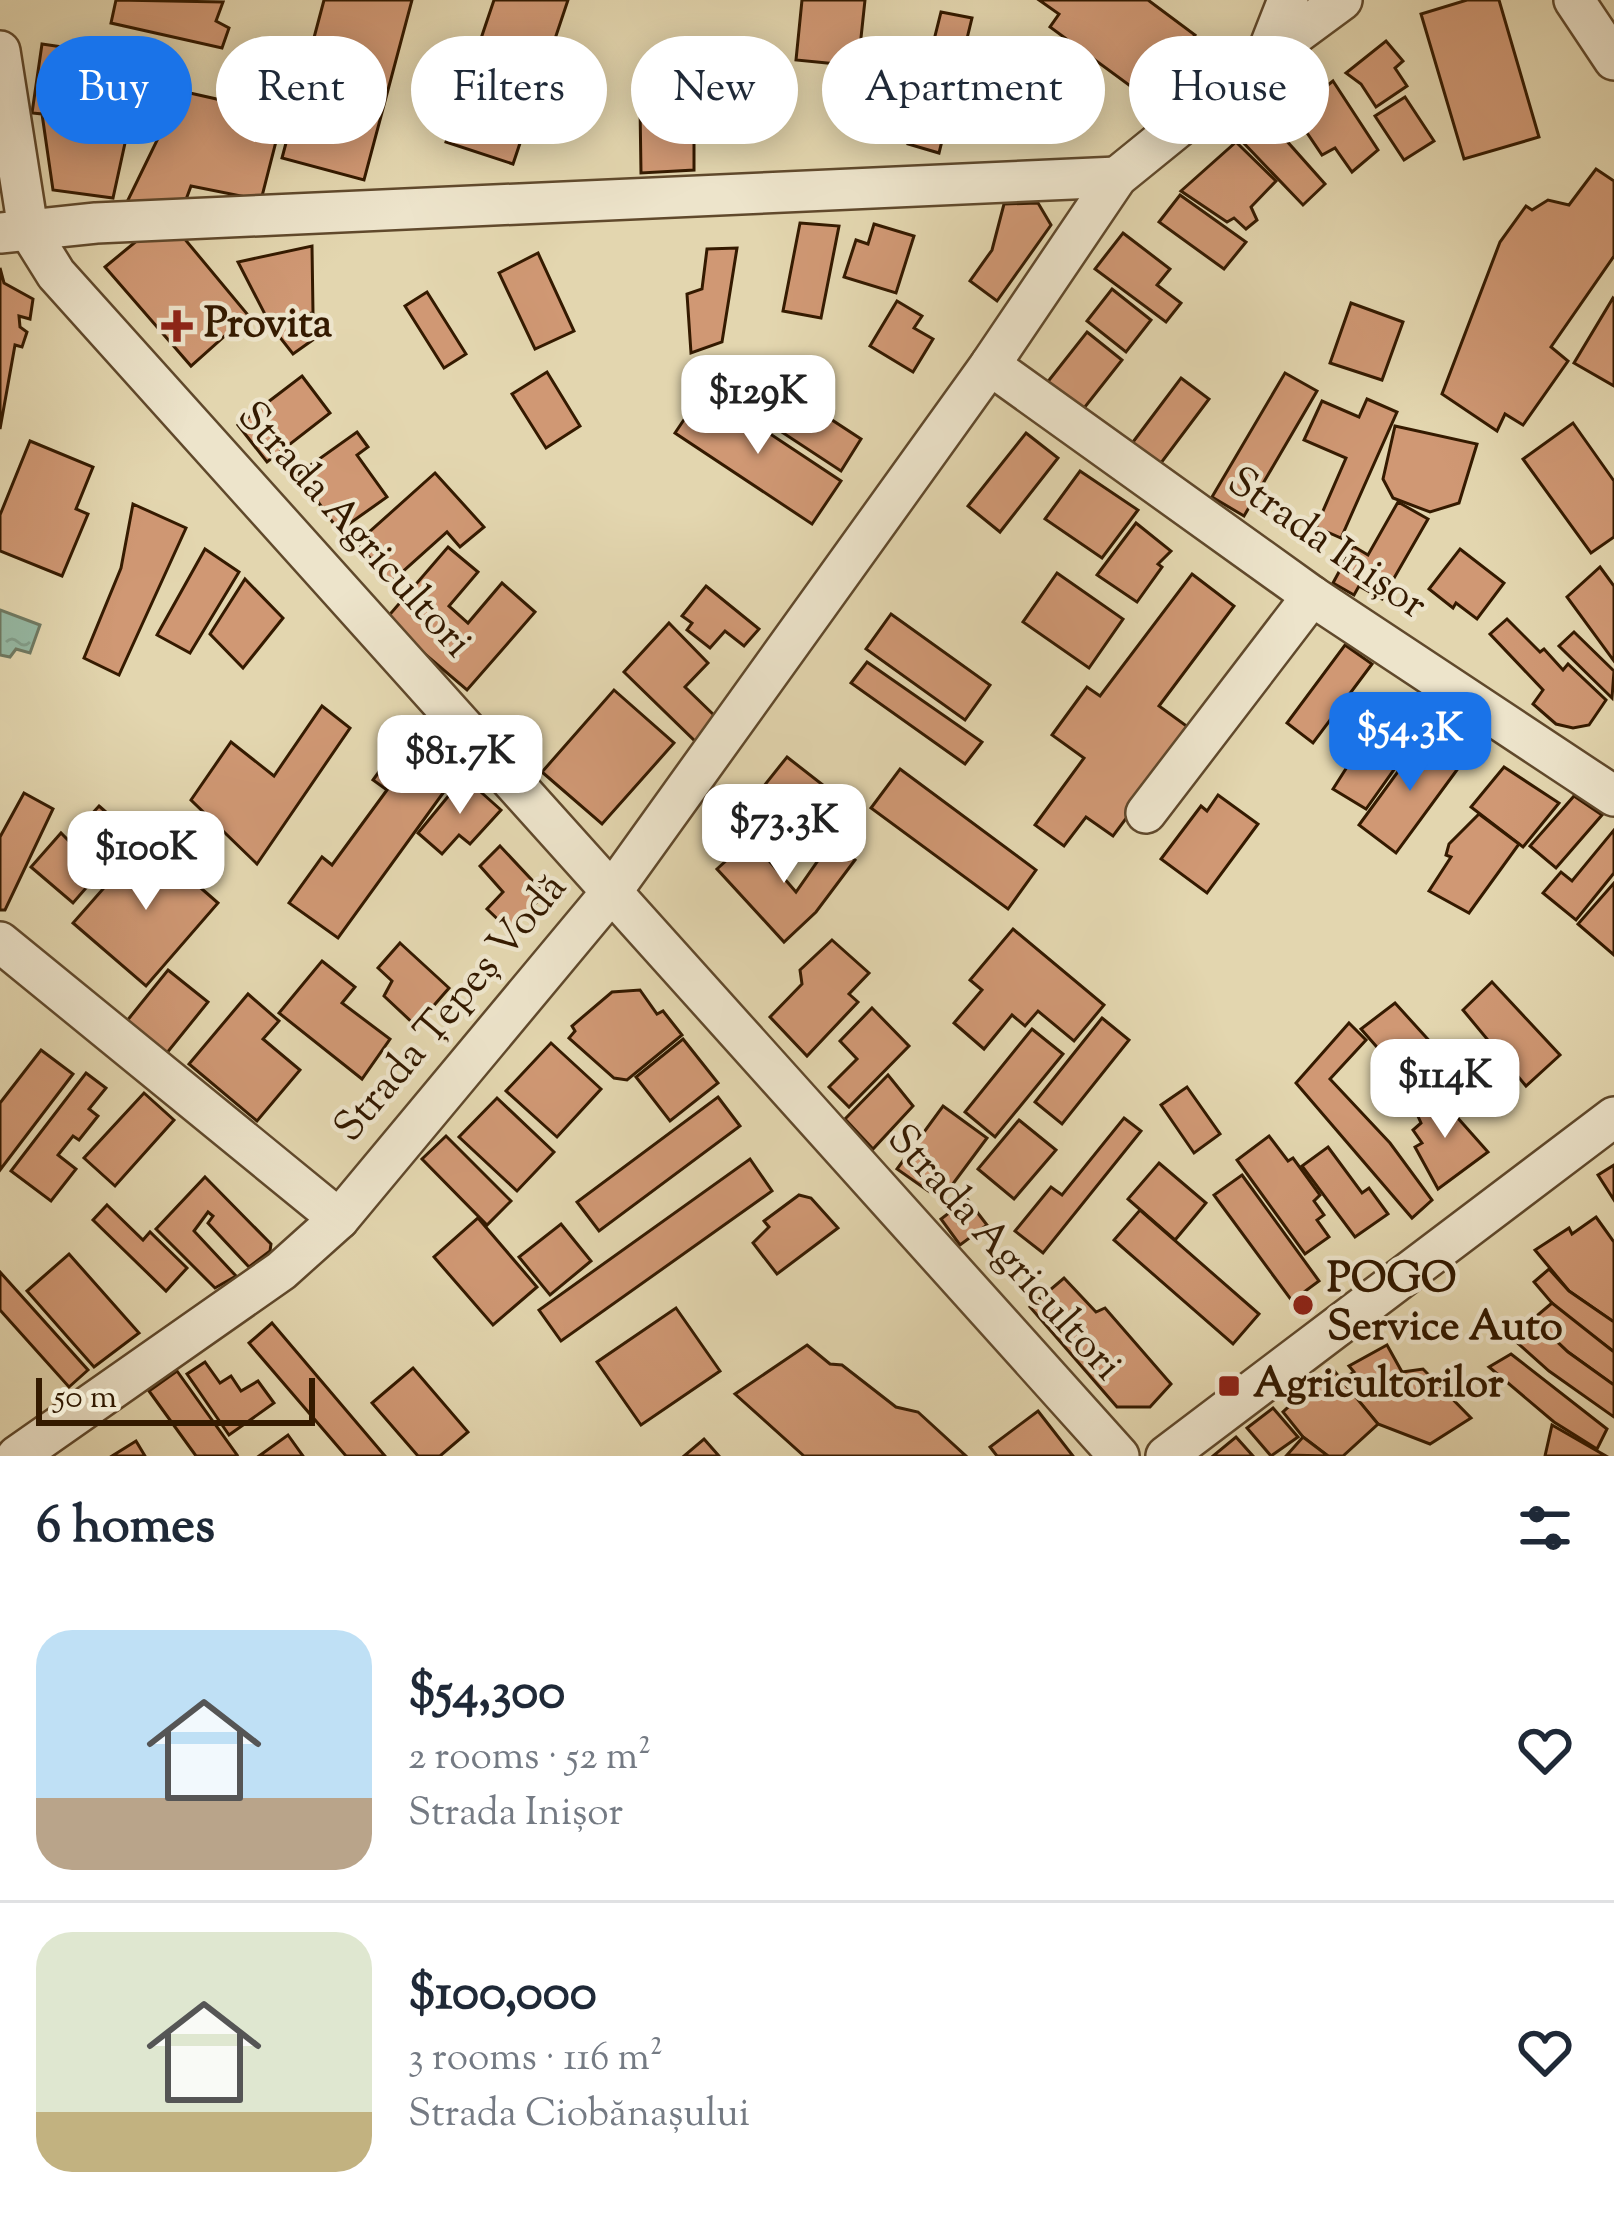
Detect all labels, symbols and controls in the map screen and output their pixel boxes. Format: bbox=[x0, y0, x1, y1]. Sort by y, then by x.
chip: Buy bbox=[36, 36, 192, 144]
chip: Rent bbox=[216, 36, 387, 144]
chip: Filters bbox=[411, 36, 607, 144]
chip: New bbox=[631, 36, 798, 144]
chip: Apartment bbox=[822, 36, 1105, 144]
chip: House bbox=[1129, 36, 1329, 144]
place label: Provita bbox=[204, 296, 333, 356]
marker: Provita bbox=[161, 310, 193, 342]
pin: $129K bbox=[674, 355, 842, 457]
text: $129K bbox=[708, 366, 808, 422]
street label: Strada Agricultori bbox=[221, 390, 485, 672]
street label: Strada Inișor bbox=[1214, 454, 1438, 636]
pin: $54.3K bbox=[1312, 692, 1508, 794]
text: $54.3K bbox=[1356, 703, 1464, 759]
pin: $81.7K bbox=[362, 715, 558, 817]
text: $81.7K bbox=[404, 726, 516, 782]
pin: $73.3K bbox=[686, 784, 882, 886]
text: $73.3K bbox=[729, 795, 839, 851]
pin: $100K bbox=[62, 811, 230, 913]
text: $100K bbox=[94, 822, 198, 878]
street label: Strada Țepeș Vodă bbox=[321, 861, 583, 1157]
pin: $114K bbox=[1361, 1039, 1529, 1141]
text: $114K bbox=[1397, 1050, 1493, 1106]
street label: Strada Agricultori bbox=[871, 1113, 1135, 1395]
place label: POGO Service Auto bbox=[1327, 1251, 1563, 1359]
marker: POGO Service Auto bbox=[1290, 1292, 1316, 1318]
place label: Agricultorilor bbox=[1253, 1356, 1504, 1416]
scale bar bbox=[36, 1372, 315, 1425]
marker: Agricultorilor bbox=[1216, 1373, 1242, 1399]
text: 50 m bbox=[54, 1375, 117, 1423]
text: 6 homes bbox=[36, 1492, 215, 1565]
icon: filters bbox=[1512, 1495, 1578, 1561]
text: $54,300 bbox=[408, 1658, 565, 1731]
icon: home bbox=[132, 1678, 276, 1822]
icon: heart bbox=[1512, 1717, 1578, 1783]
text: 2 rooms · 52 m² bbox=[408, 1731, 651, 1787]
text: Strada Inișor bbox=[408, 1787, 623, 1843]
text: $100,000 bbox=[408, 1959, 597, 2032]
icon: home bbox=[132, 1980, 276, 2124]
icon: heart bbox=[1512, 2019, 1578, 2085]
text: 3 rooms · 116 m² bbox=[408, 2032, 663, 2088]
text: Strada Ciobănașului bbox=[408, 2088, 750, 2144]

